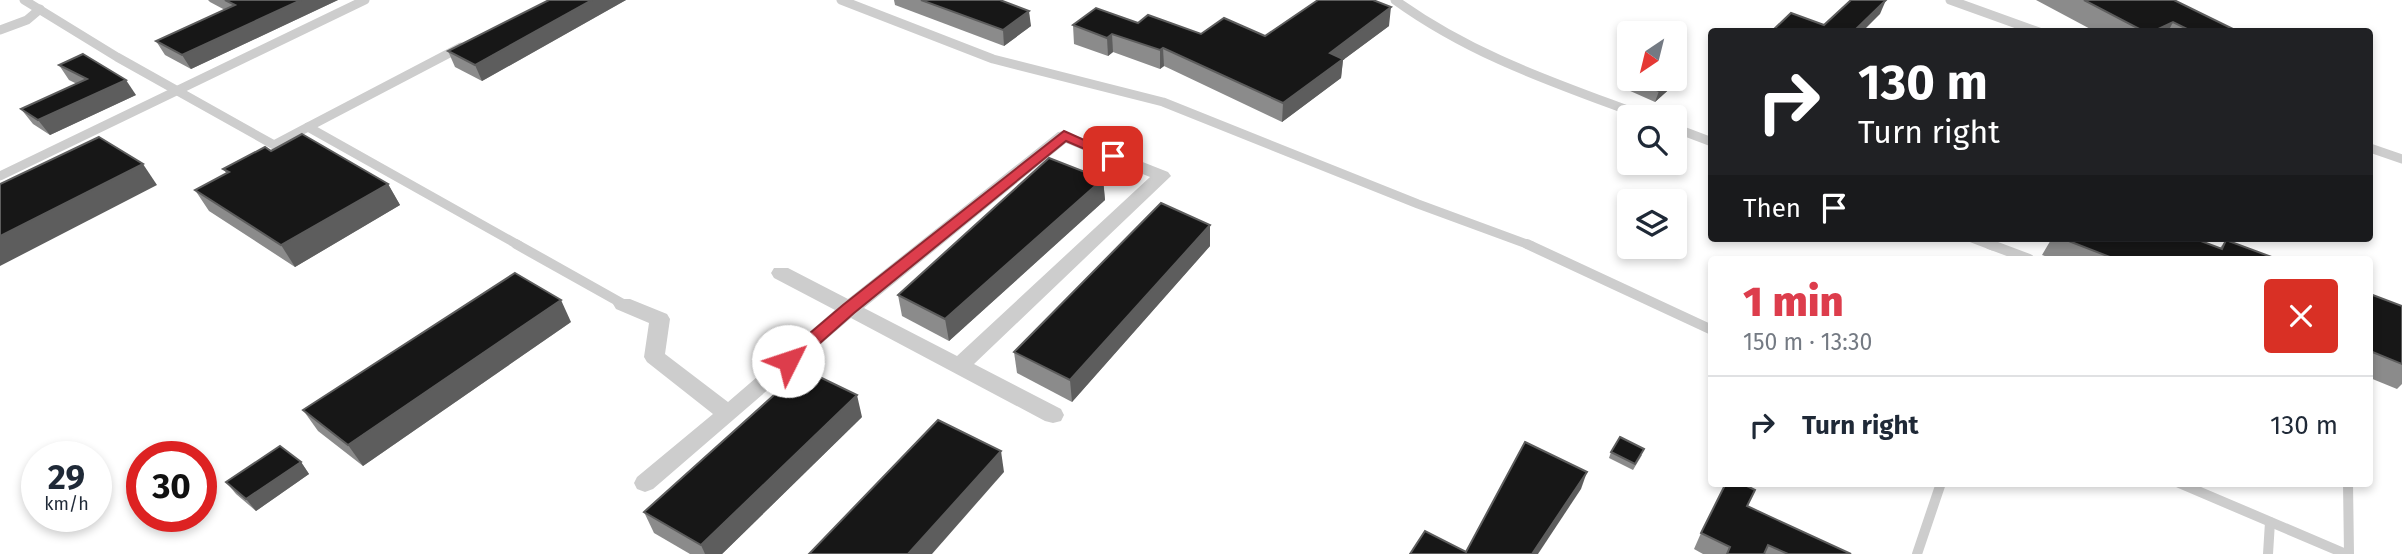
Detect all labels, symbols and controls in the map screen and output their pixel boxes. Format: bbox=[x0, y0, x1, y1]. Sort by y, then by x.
north arrow bbox=[1617, 21, 1687, 91]
map controls bbox=[1617, 21, 1687, 259]
text: 130 m bbox=[1858, 53, 1988, 112]
icon: right bbox=[1743, 56, 1834, 147]
button: search bbox=[1617, 105, 1687, 175]
text: Turn right bbox=[1858, 113, 2000, 151]
pin bbox=[1083, 126, 1143, 186]
icon: arrive bbox=[1094, 137, 1132, 175]
button: layers bbox=[1617, 189, 1687, 259]
icon: arrive bbox=[1815, 189, 1853, 227]
text: Then bbox=[1743, 193, 1801, 224]
text: 1 min bbox=[1743, 277, 1844, 327]
button: close bbox=[2264, 279, 2338, 353]
position arrow bbox=[751, 324, 825, 398]
text: 150 m · 13:30 bbox=[1743, 328, 1872, 356]
icon: right bbox=[1743, 406, 1781, 444]
text: Turn right bbox=[1802, 410, 1919, 441]
text: 130 m bbox=[2270, 410, 2338, 441]
speed limit sign: 30 bbox=[126, 441, 217, 532]
text: 29 bbox=[48, 456, 85, 498]
text: km/h bbox=[44, 493, 89, 515]

